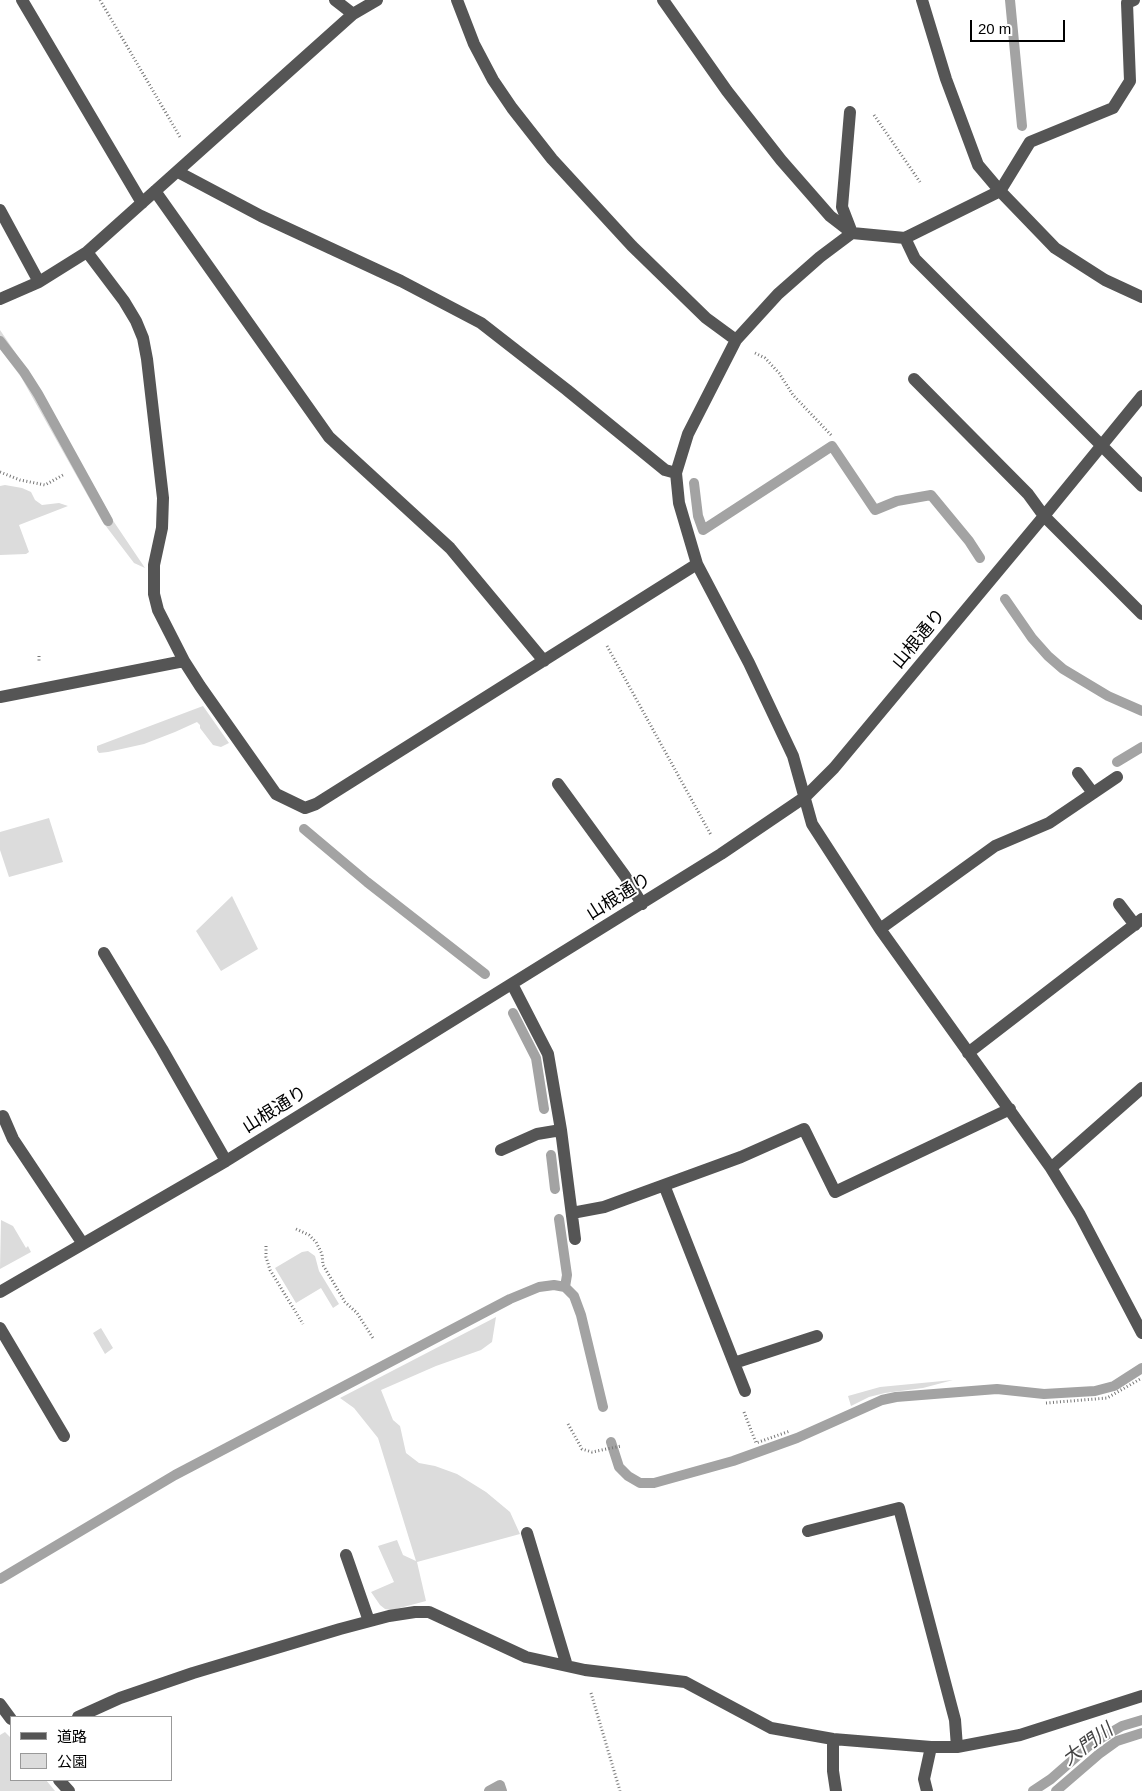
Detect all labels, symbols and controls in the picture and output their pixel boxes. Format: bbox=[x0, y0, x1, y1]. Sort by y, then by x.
scale bar bbox=[972, 10, 1067, 42]
text: 20 m bbox=[978, 20, 1011, 37]
street label: 山根通り bbox=[888, 604, 950, 674]
street label: 山根通り bbox=[583, 869, 655, 925]
street label: 山根通り bbox=[239, 1082, 311, 1138]
legend bbox=[10, 1716, 172, 1781]
water label: 大門川 bbox=[1058, 1719, 1118, 1771]
text: 道路 bbox=[57, 1728, 87, 1745]
text: 公園 bbox=[57, 1753, 87, 1770]

